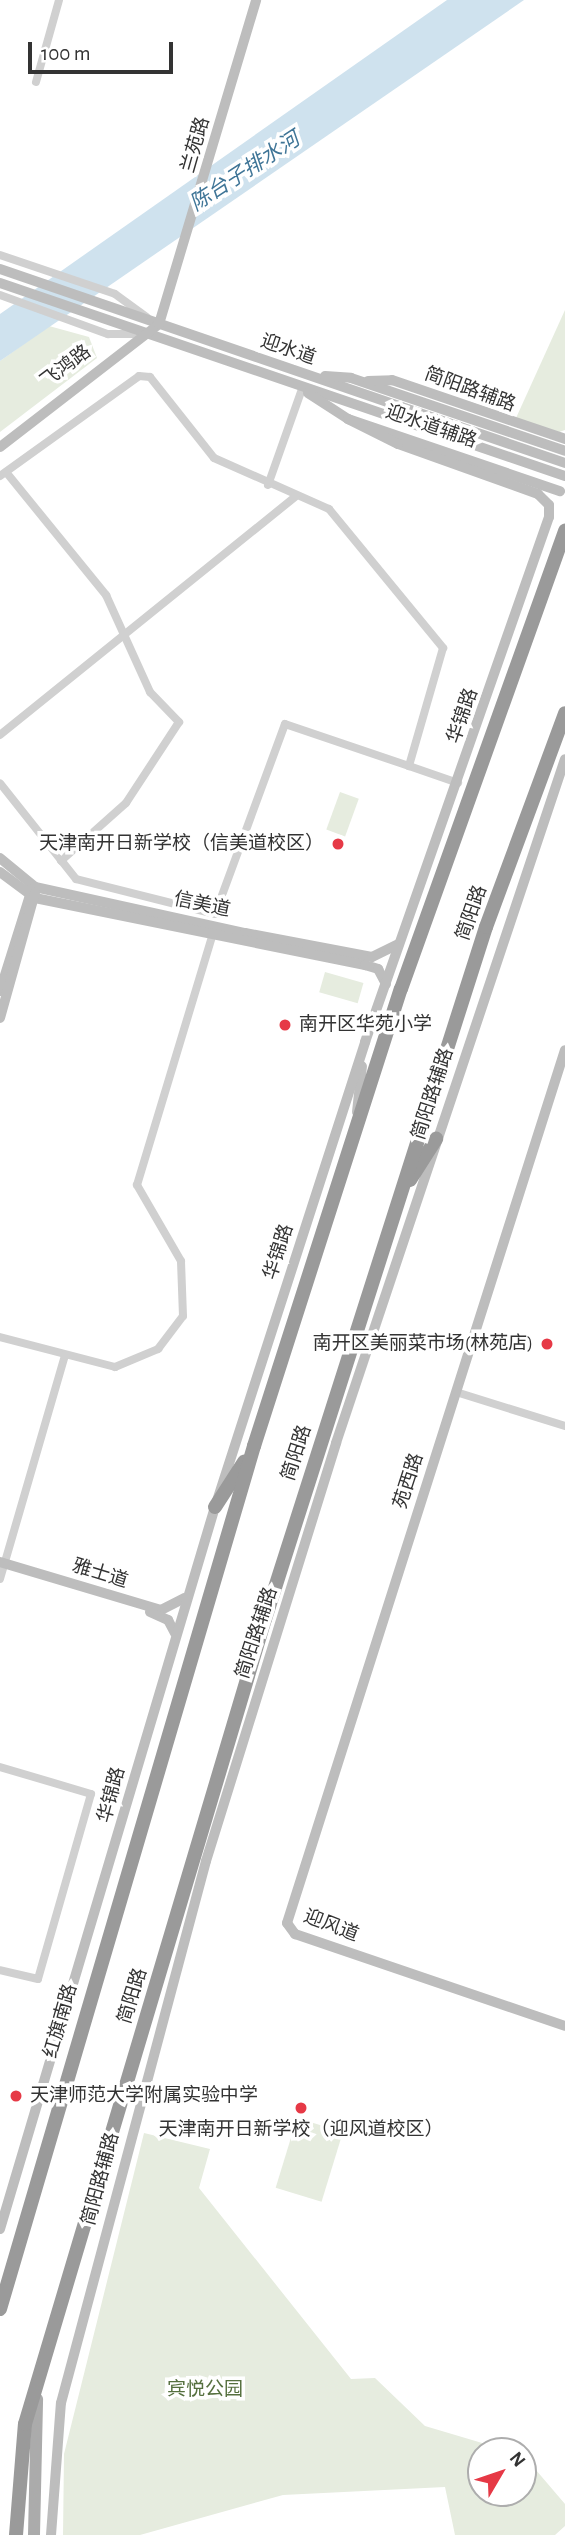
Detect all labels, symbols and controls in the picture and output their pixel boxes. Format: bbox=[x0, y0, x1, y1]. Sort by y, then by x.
scale bar bbox=[32, 28, 177, 72]
text: 100 m bbox=[41, 43, 91, 64]
street label: 兰苑路 bbox=[177, 114, 215, 176]
water label: 陈台子排水河 bbox=[185, 127, 305, 217]
street label: 迎水道 bbox=[257, 330, 319, 370]
street label: 飞鸿路 bbox=[36, 341, 96, 393]
street label: 简阳路辅路 bbox=[421, 363, 519, 417]
street label: 迎水道辅路 bbox=[382, 401, 480, 453]
street label: 华锦路 bbox=[443, 685, 483, 747]
place label: 天津南开日新学校（信美道校区） bbox=[39, 833, 324, 855]
marker: 天津南开日新学校（信美道校区） bbox=[330, 836, 346, 852]
street label: 简阳路 bbox=[452, 882, 492, 944]
street label: 信美道 bbox=[172, 888, 232, 922]
place label: 南开区华苑小学 bbox=[299, 1014, 432, 1036]
marker: 南开区华苑小学 bbox=[277, 1017, 293, 1033]
street label: 简阳路辅路 bbox=[407, 1045, 459, 1143]
street label: 华锦路 bbox=[259, 1221, 299, 1283]
place label: 南开区美丽菜市场(林苑店) bbox=[313, 1333, 533, 1355]
marker: 南开区美丽菜市场(林苑店) bbox=[539, 1336, 555, 1352]
street label: 简阳路 bbox=[277, 1422, 317, 1484]
street label: 苑西路 bbox=[389, 1450, 429, 1512]
street label: 雅士道 bbox=[69, 1555, 131, 1593]
street label: 简阳路辅路 bbox=[231, 1584, 283, 1682]
street label: 华锦路 bbox=[94, 1765, 130, 1825]
street label: 迎风道 bbox=[300, 1905, 362, 1947]
street label: 简阳路 bbox=[114, 1965, 152, 2027]
street label: 红旗南路 bbox=[40, 1981, 82, 2061]
place label: 天津师范大学附属实验中学 bbox=[30, 2085, 258, 2107]
marker: 天津师范大学附属实验中学 bbox=[8, 2088, 24, 2104]
marker: 天津南开日新学校（迎风道校区） bbox=[293, 2100, 309, 2116]
place label: 天津南开日新学校（迎风道校区） bbox=[159, 2119, 443, 2141]
street label: 简阳路辅路 bbox=[78, 2130, 124, 2228]
park label: 宾悦公园 bbox=[167, 2379, 243, 2401]
north arrow bbox=[467, 2437, 537, 2507]
text: N bbox=[506, 2449, 529, 2471]

